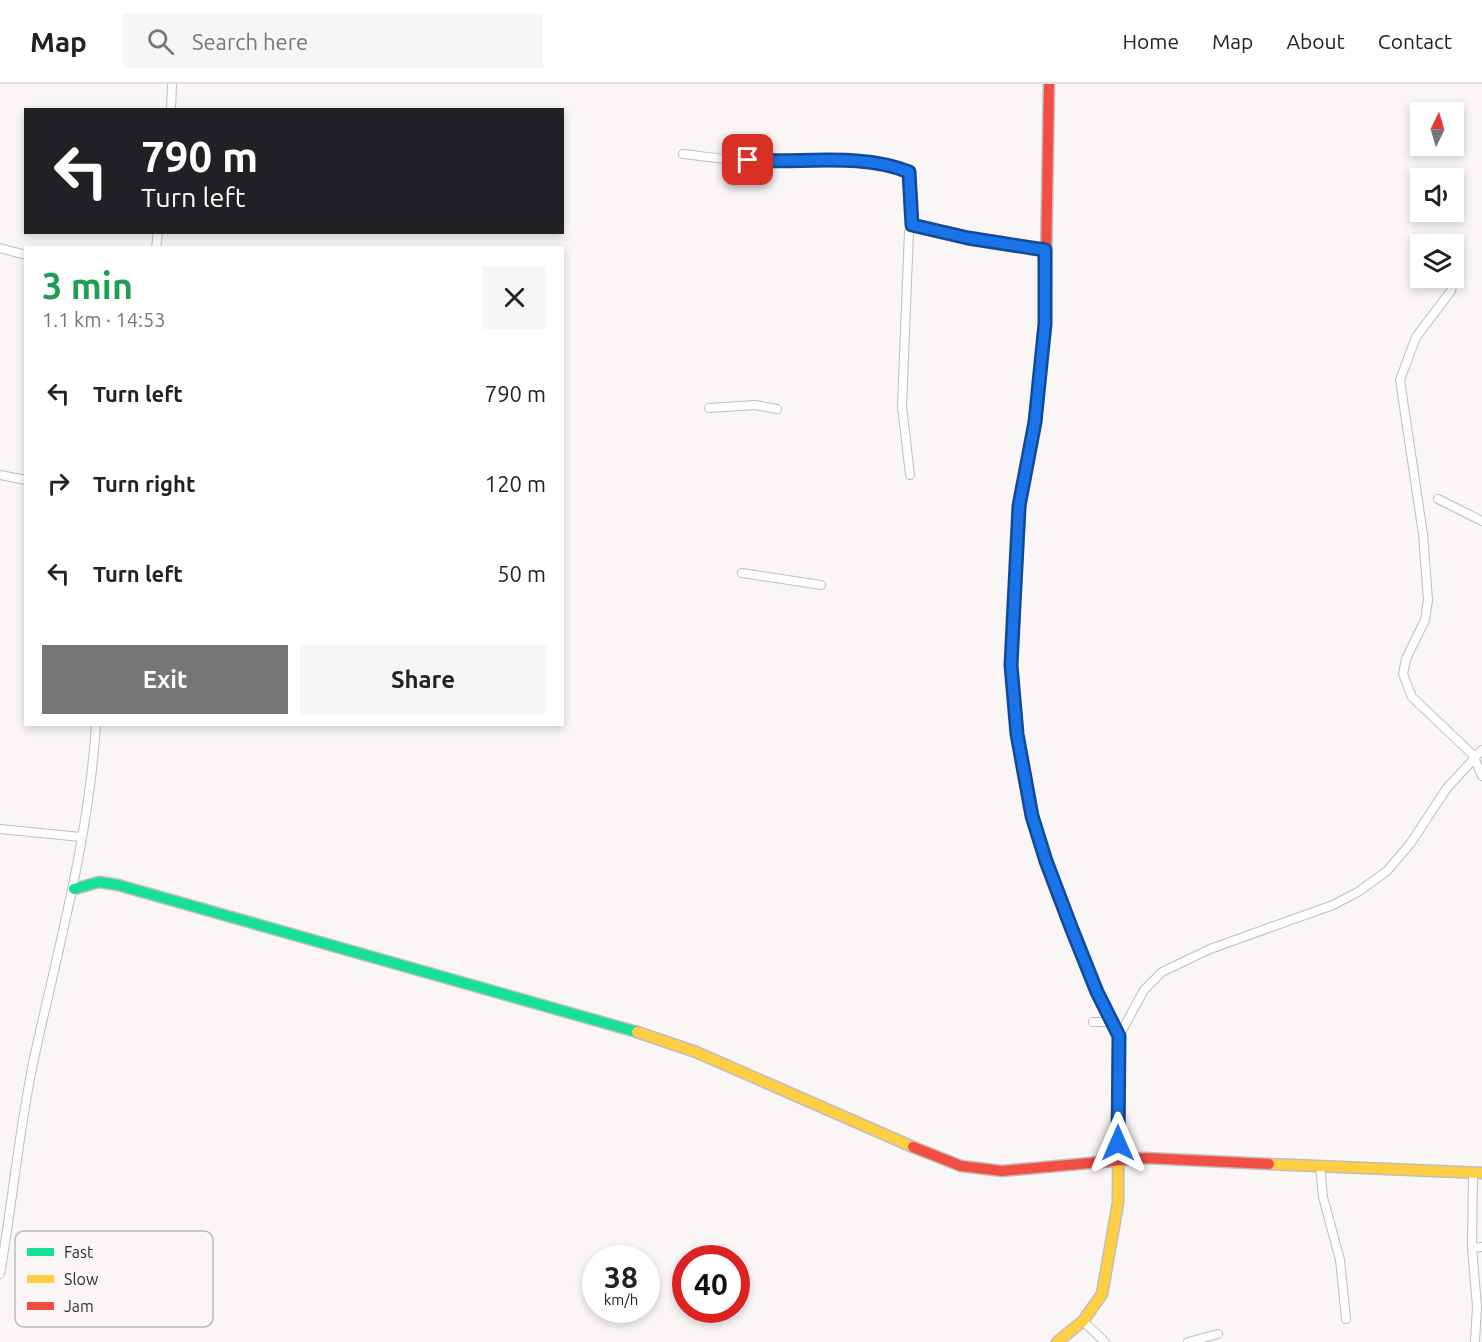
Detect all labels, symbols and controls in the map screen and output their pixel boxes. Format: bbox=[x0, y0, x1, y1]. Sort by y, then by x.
search box bbox=[123, 14, 543, 68]
icon: search bbox=[144, 25, 177, 58]
text: Map bbox=[30, 26, 87, 57]
text: Search here bbox=[192, 29, 308, 54]
text: Home bbox=[1122, 29, 1179, 53]
text: Map bbox=[1212, 29, 1253, 53]
text: About bbox=[1286, 29, 1345, 53]
text: Contact bbox=[1378, 29, 1452, 53]
north arrow bbox=[1410, 102, 1464, 156]
map controls bbox=[1410, 102, 1464, 288]
icon: left bbox=[42, 132, 120, 210]
text: 790 m bbox=[141, 133, 258, 180]
pin bbox=[722, 134, 773, 185]
icon: arrive bbox=[731, 143, 764, 176]
button: sound bbox=[1410, 168, 1464, 222]
text: Turn left bbox=[141, 182, 245, 212]
button: layers bbox=[1410, 234, 1464, 288]
text: 3 min bbox=[42, 265, 133, 306]
button: close bbox=[483, 266, 546, 329]
text: 1.1 km · 14:53 bbox=[42, 308, 166, 331]
icon: left bbox=[42, 377, 75, 410]
text: Turn left bbox=[93, 381, 183, 406]
text: 790 m bbox=[485, 381, 546, 406]
icon: right bbox=[42, 467, 75, 500]
text: Turn right bbox=[93, 471, 195, 496]
text: 120 m bbox=[485, 471, 546, 496]
icon: left bbox=[42, 557, 75, 590]
text: Turn left bbox=[93, 561, 183, 586]
text: 50 m bbox=[497, 561, 546, 586]
button: Exit bbox=[42, 645, 288, 714]
button: Share bbox=[300, 645, 546, 714]
position arrow bbox=[1086, 1111, 1150, 1175]
legend bbox=[15, 1231, 213, 1327]
text: Fast bbox=[64, 1243, 94, 1261]
speed limit sign: 40 bbox=[672, 1245, 750, 1323]
text: 38 bbox=[604, 1260, 638, 1294]
text: Slow bbox=[64, 1270, 99, 1288]
text: km/h bbox=[604, 1291, 638, 1308]
text: Jam bbox=[64, 1297, 94, 1315]

